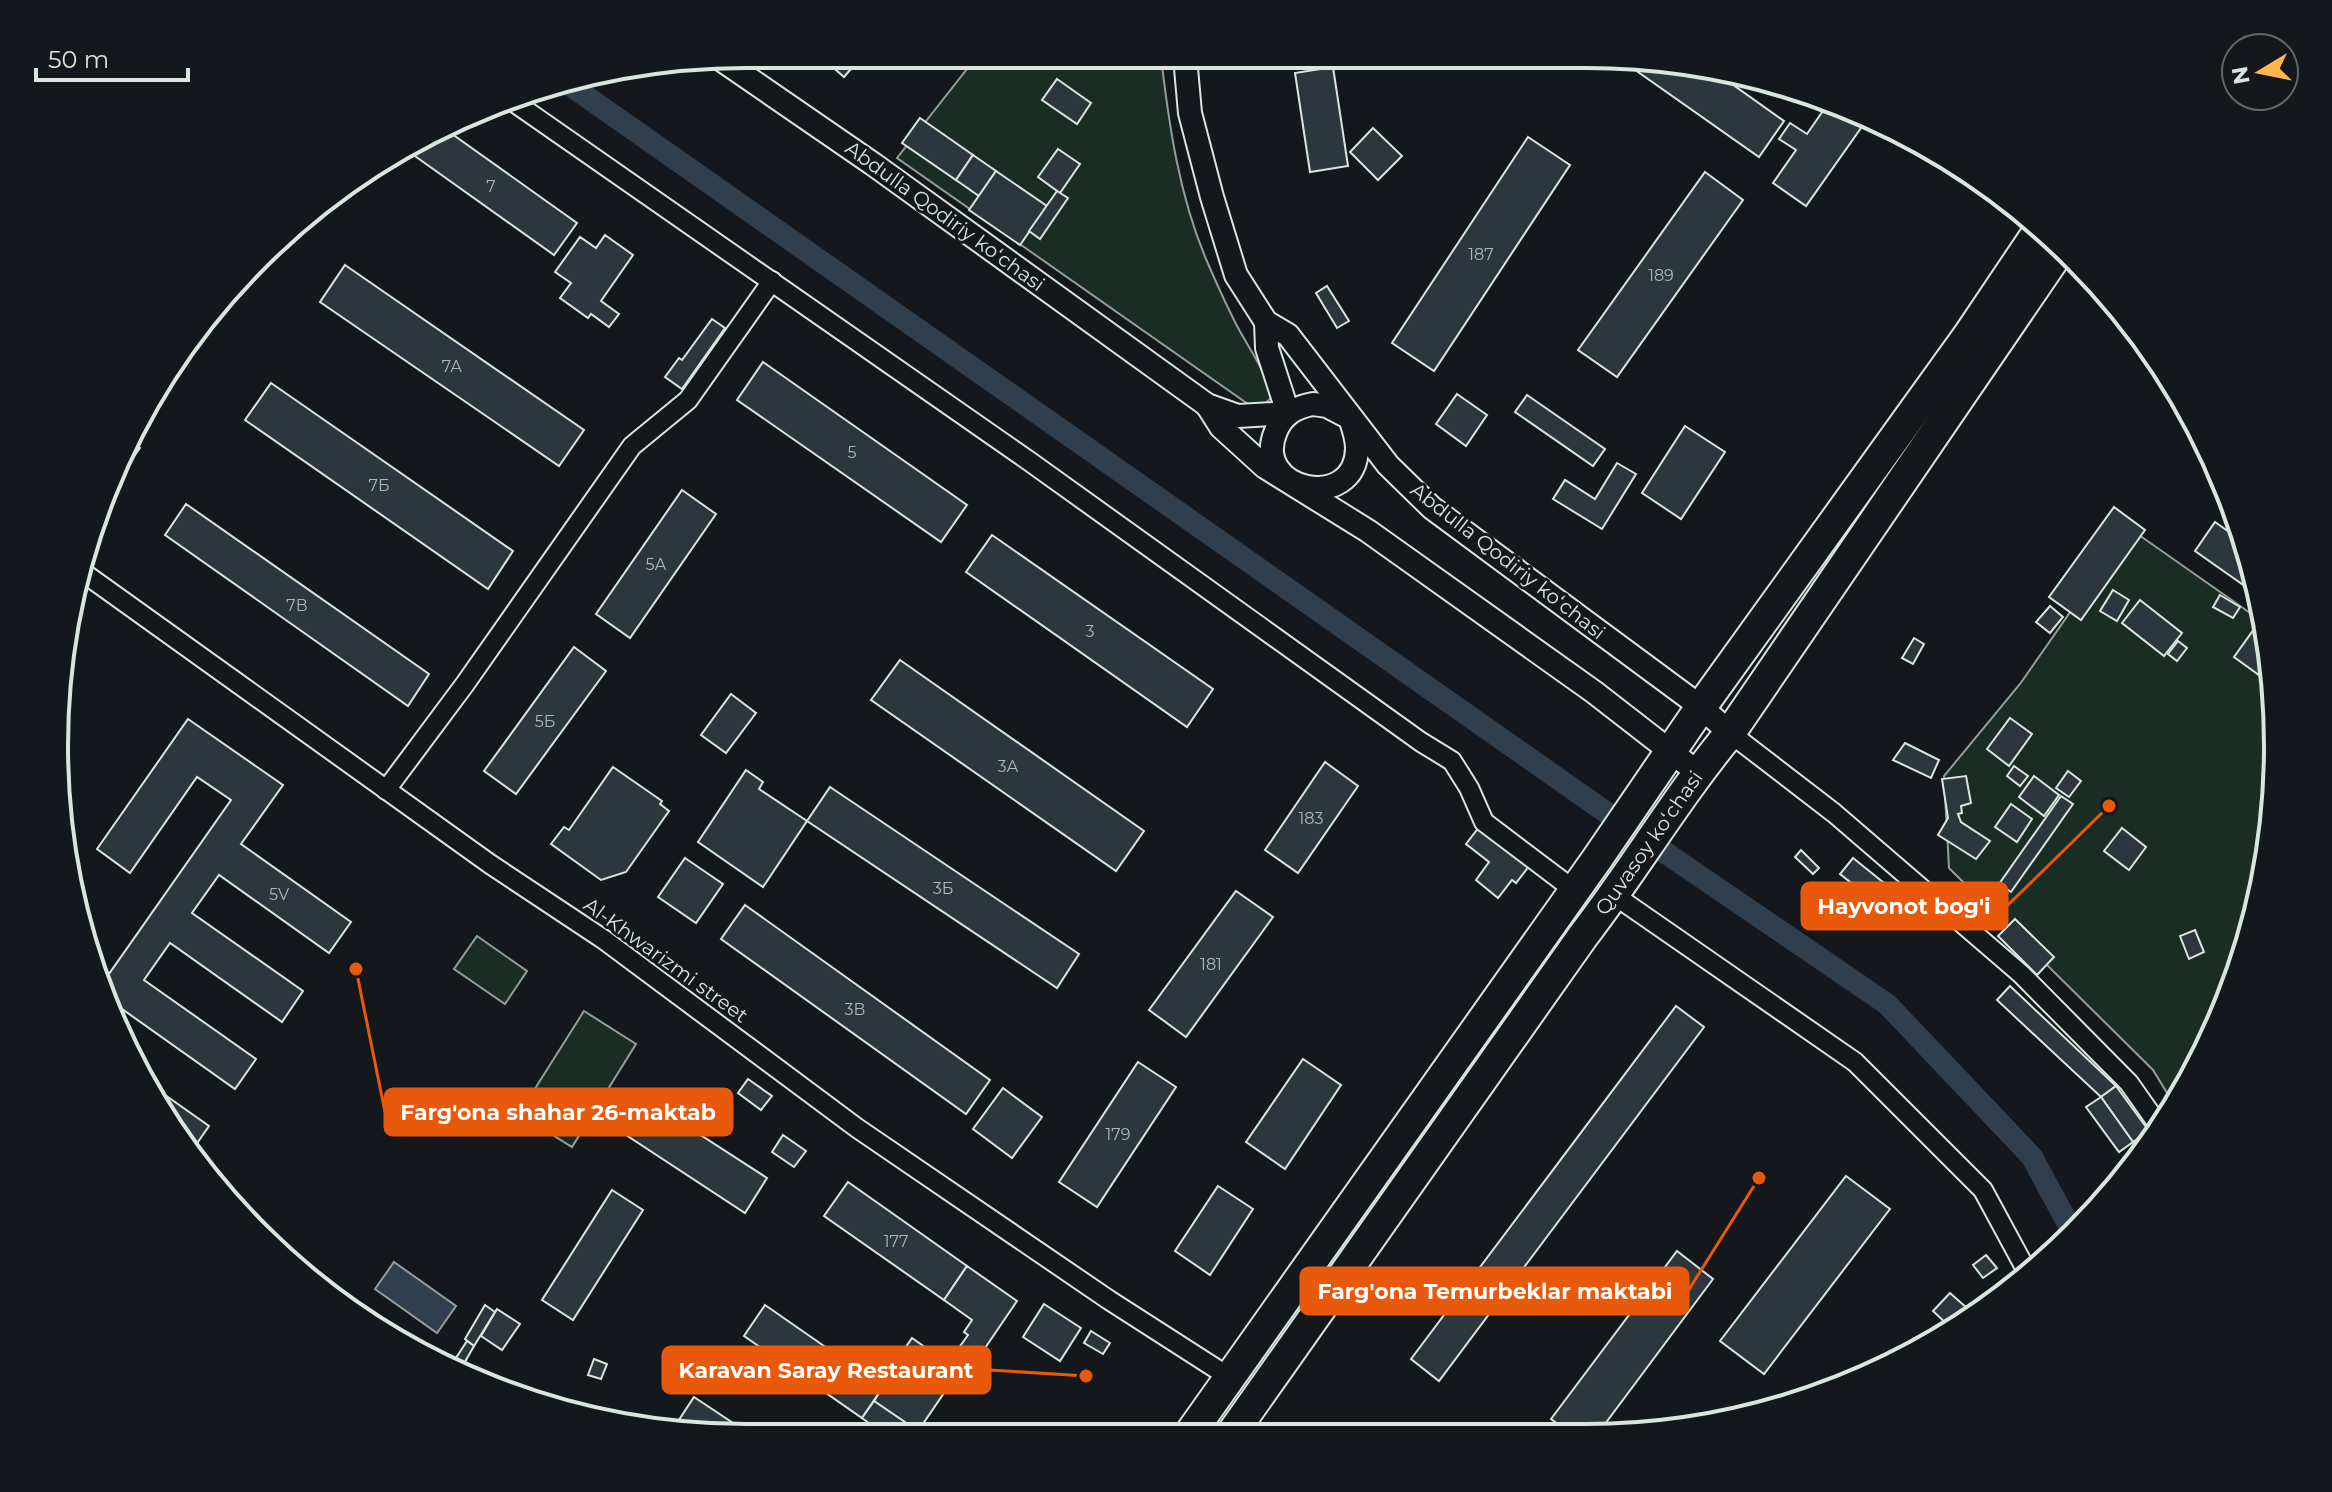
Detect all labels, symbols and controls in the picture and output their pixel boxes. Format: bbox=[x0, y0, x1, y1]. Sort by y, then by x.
scale bar bbox=[36, 32, 188, 82]
north arrow bbox=[2220, 32, 2300, 112]
text: 50 m bbox=[48, 45, 109, 74]
text: N bbox=[2226, 64, 2256, 86]
street label: Abdulla Qodiriy koʻchasi bbox=[841, 136, 1049, 296]
house number: 7 bbox=[486, 177, 496, 196]
house number: 187 bbox=[1468, 245, 1494, 264]
house number: 189 bbox=[1648, 266, 1674, 285]
house number: 7А bbox=[442, 357, 462, 376]
house number: 5 bbox=[847, 443, 857, 462]
house number: 7Б bbox=[368, 476, 390, 495]
street label: Abdulla Qodiriy koʻchasi bbox=[1406, 478, 1610, 644]
house number: 5А bbox=[646, 555, 667, 574]
house number: 7В bbox=[286, 596, 308, 615]
house number: 3 bbox=[1085, 622, 1095, 641]
house number: 5Б bbox=[535, 712, 555, 731]
house number: 3А bbox=[998, 757, 1019, 776]
street label: Quvasoy koʻchasi bbox=[1590, 766, 1708, 920]
house number: 183 bbox=[1298, 809, 1324, 828]
house number: 3Б bbox=[933, 879, 953, 898]
callout: Hayvonot bog'i bbox=[1802, 883, 2007, 929]
house number: 5V bbox=[269, 885, 290, 904]
street label: Al-Khwarizmi street bbox=[579, 892, 753, 1028]
text: Hayvonot bog'i bbox=[1817, 893, 1991, 920]
house number: 181 bbox=[1200, 955, 1222, 974]
house number: 3В bbox=[844, 1000, 866, 1019]
callout: Farg'ona shahar 26-maktab bbox=[385, 1089, 732, 1135]
text: Farg'ona shahar 26-maktab bbox=[400, 1099, 716, 1126]
house number: 179 bbox=[1106, 1125, 1130, 1144]
house number: 177 bbox=[884, 1232, 908, 1251]
callout: Farg'ona Temurbeklar maktabi bbox=[1301, 1268, 1688, 1314]
text: Farg'ona Temurbeklar maktabi bbox=[1318, 1278, 1673, 1305]
callout: Karavan Saray Restaurant bbox=[663, 1347, 990, 1393]
text: Karavan Saray Restaurant bbox=[679, 1357, 974, 1384]

